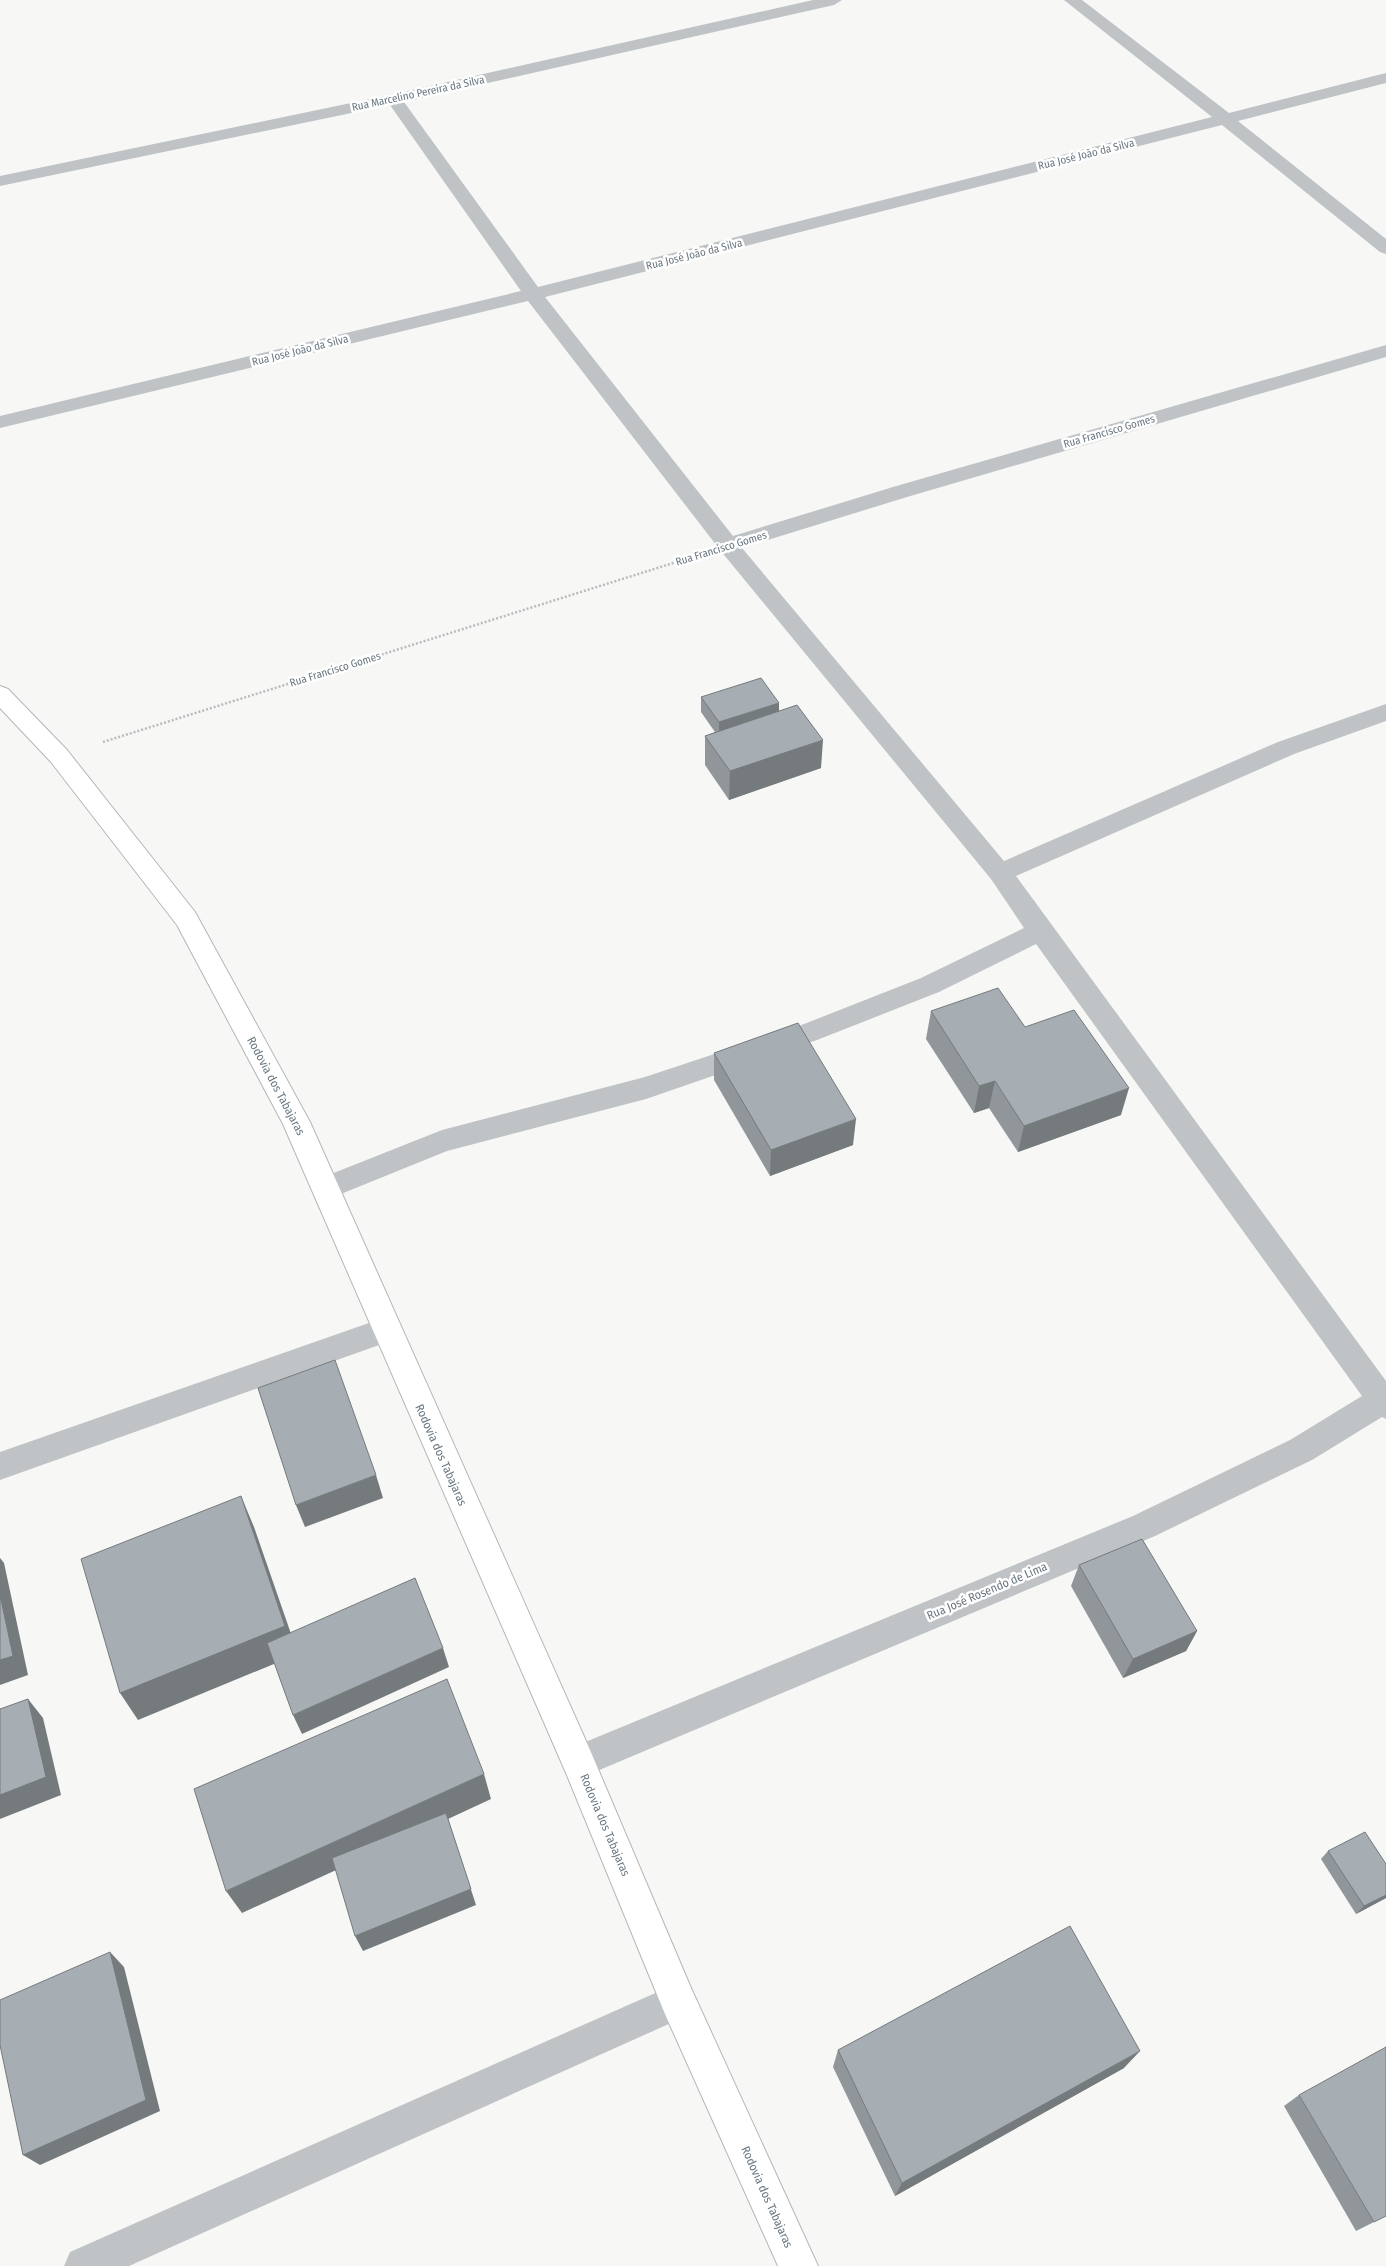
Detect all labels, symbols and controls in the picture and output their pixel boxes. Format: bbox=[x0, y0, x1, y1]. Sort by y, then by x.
street label: Rua Marcelino Pereira da Silva bbox=[351, 73, 486, 114]
street label: Rua José João da Silva bbox=[1037, 136, 1136, 173]
street label: Rua José João da Silva bbox=[645, 236, 744, 273]
street label: Rua José João da Silva bbox=[251, 332, 350, 369]
street label: Rua Francisco Gomes bbox=[1062, 412, 1157, 451]
street label: Rua Francisco Gomes bbox=[674, 528, 769, 569]
street label: Rua Francisco Gomes bbox=[288, 649, 383, 690]
street label: Rodovia dos Tabajaras bbox=[244, 1034, 308, 1138]
street label: Rodovia dos Tabajaras bbox=[412, 1402, 470, 1508]
street label: Rua José Rosendo de Lima bbox=[925, 1559, 1049, 1623]
street label: Rodovia dos Tabajaras bbox=[577, 1772, 633, 1878]
street label: Rodovia dos Tabajaras bbox=[738, 2144, 796, 2250]

